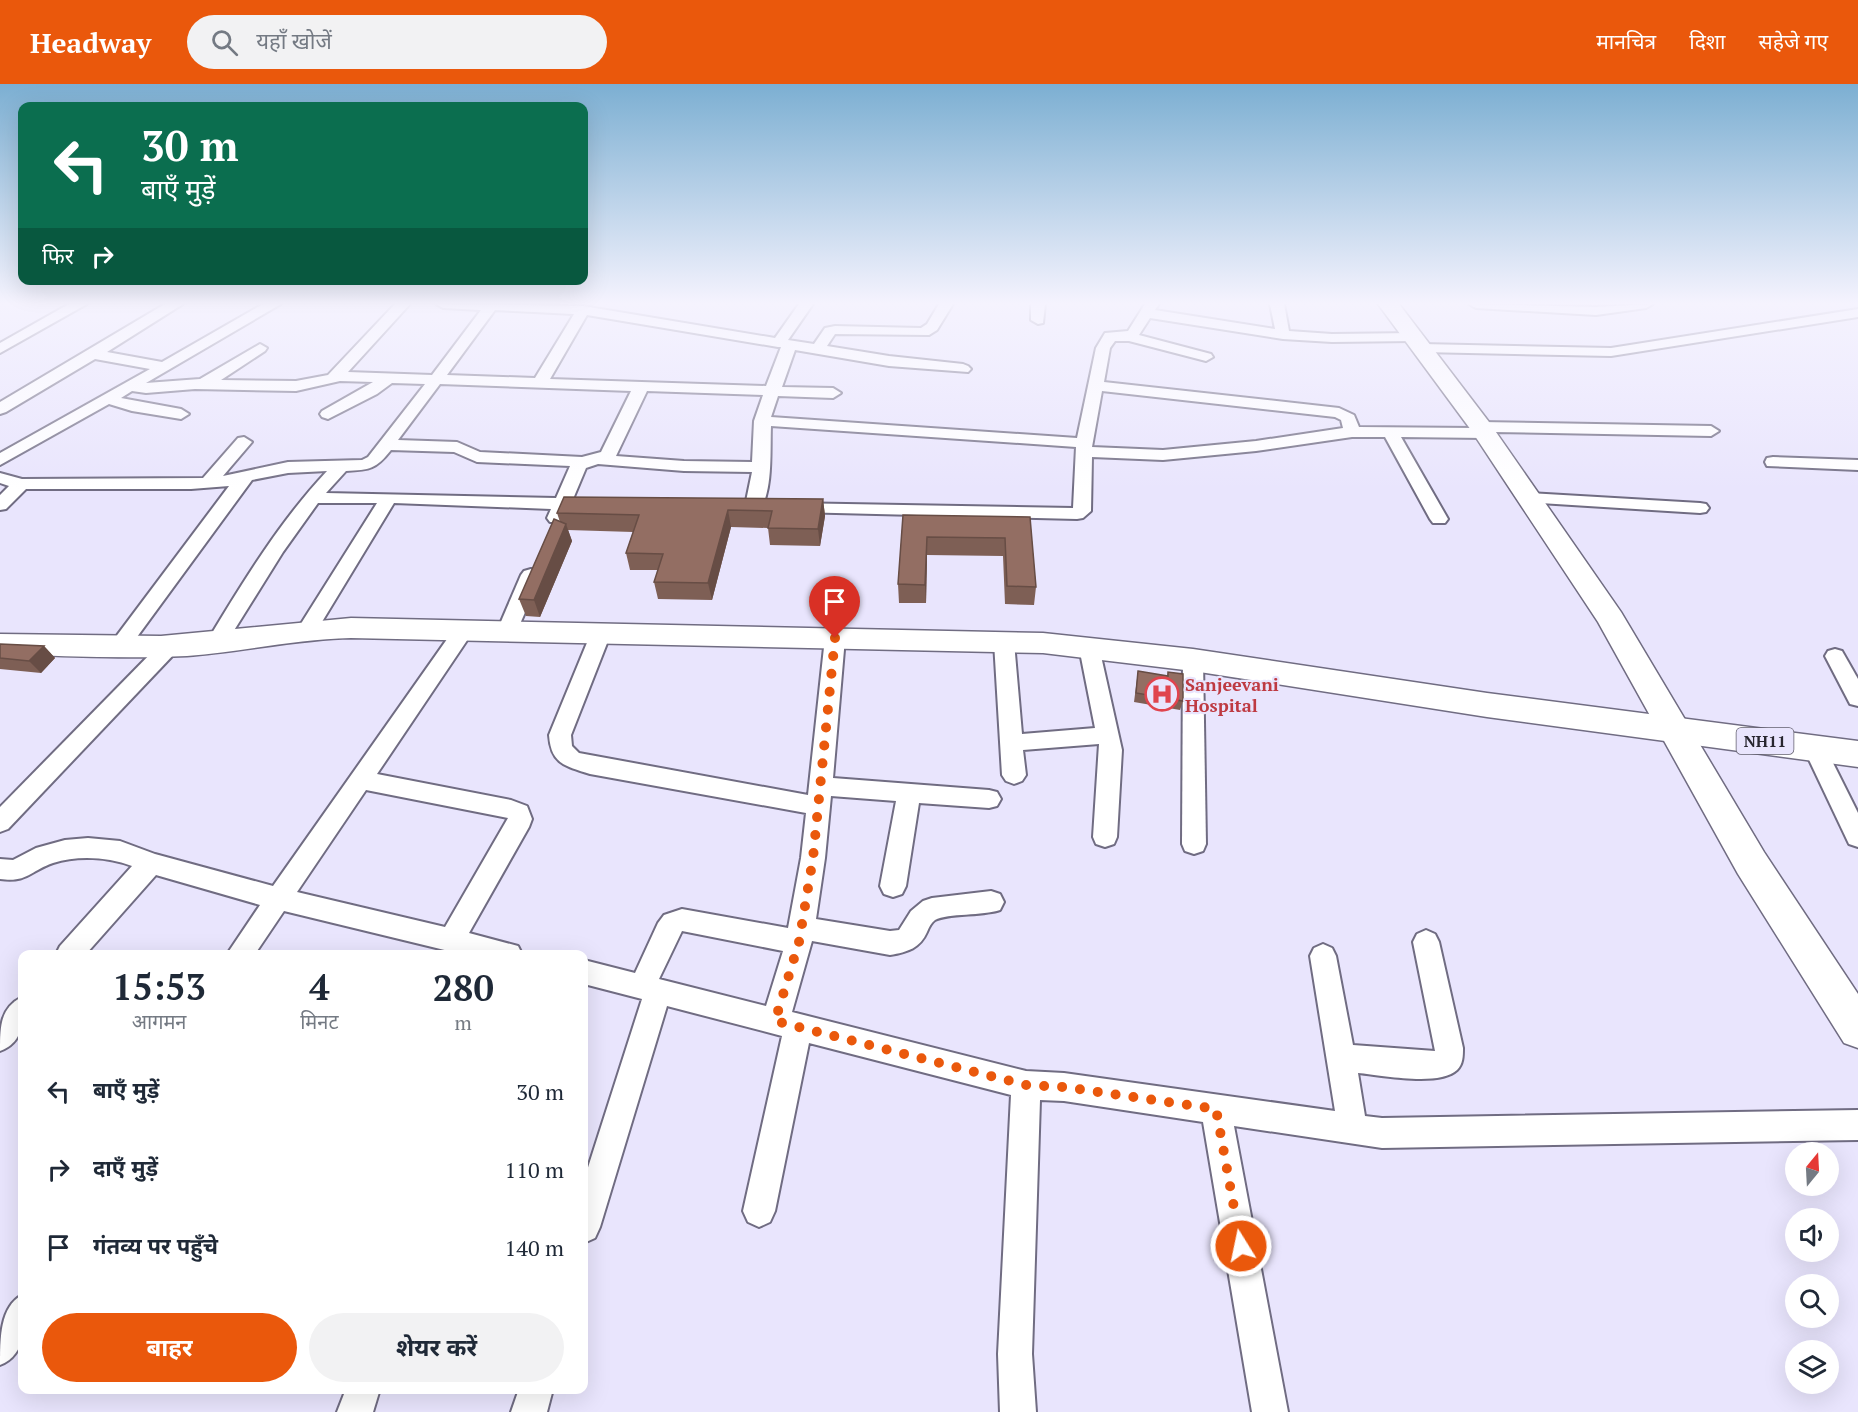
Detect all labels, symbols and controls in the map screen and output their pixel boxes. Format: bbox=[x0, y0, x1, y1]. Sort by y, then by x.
search box bbox=[187, 15, 607, 69]
text: Headway bbox=[30, 24, 151, 61]
icon: search bbox=[208, 26, 241, 59]
text: यहाँ खोजें bbox=[256, 26, 332, 55]
text: मानचित्र bbox=[1596, 27, 1656, 55]
text: दिशा bbox=[1689, 27, 1726, 55]
text: सहेजे गए bbox=[1759, 27, 1828, 55]
text: 30 m bbox=[141, 117, 239, 173]
icon: left bbox=[42, 126, 120, 204]
text: बाएँ मुड़ें bbox=[141, 171, 216, 207]
icon: right bbox=[86, 240, 119, 273]
text: फिर bbox=[42, 241, 74, 270]
pin bbox=[809, 576, 860, 638]
icon: arrive bbox=[818, 585, 851, 618]
place label: Sanjeevani Hospital bbox=[1185, 672, 1279, 717]
hospital icon: Sanjeevani Hospital bbox=[1144, 676, 1180, 712]
road number: NH11 bbox=[1736, 728, 1794, 754]
text: 15:53 bbox=[112, 963, 206, 1010]
text: 4 bbox=[309, 963, 329, 1010]
text: 280 bbox=[433, 964, 494, 1011]
text: आगमन bbox=[132, 1008, 186, 1035]
text: मिनट bbox=[300, 1008, 338, 1035]
text: m bbox=[455, 1009, 472, 1036]
icon: left bbox=[42, 1075, 75, 1108]
text: बाएँ मुड़ें bbox=[93, 1075, 159, 1104]
text: 30 m bbox=[516, 1077, 564, 1106]
north arrow bbox=[1785, 1142, 1839, 1196]
map controls bbox=[1785, 1142, 1839, 1394]
icon: right bbox=[42, 1153, 75, 1186]
text: दाएँ मुड़ें bbox=[93, 1153, 158, 1182]
text: 110 m bbox=[504, 1155, 564, 1184]
button: sound bbox=[1785, 1208, 1839, 1262]
position arrow bbox=[1209, 1214, 1273, 1278]
icon: arrive bbox=[42, 1231, 75, 1264]
text: गंतव्य पर पहुँचे bbox=[93, 1231, 218, 1260]
text: 140 m bbox=[504, 1233, 564, 1262]
button: search bbox=[1785, 1274, 1839, 1328]
button: बाहर bbox=[42, 1313, 297, 1382]
button: शेयर करें bbox=[309, 1313, 564, 1382]
button: layers bbox=[1785, 1340, 1839, 1394]

